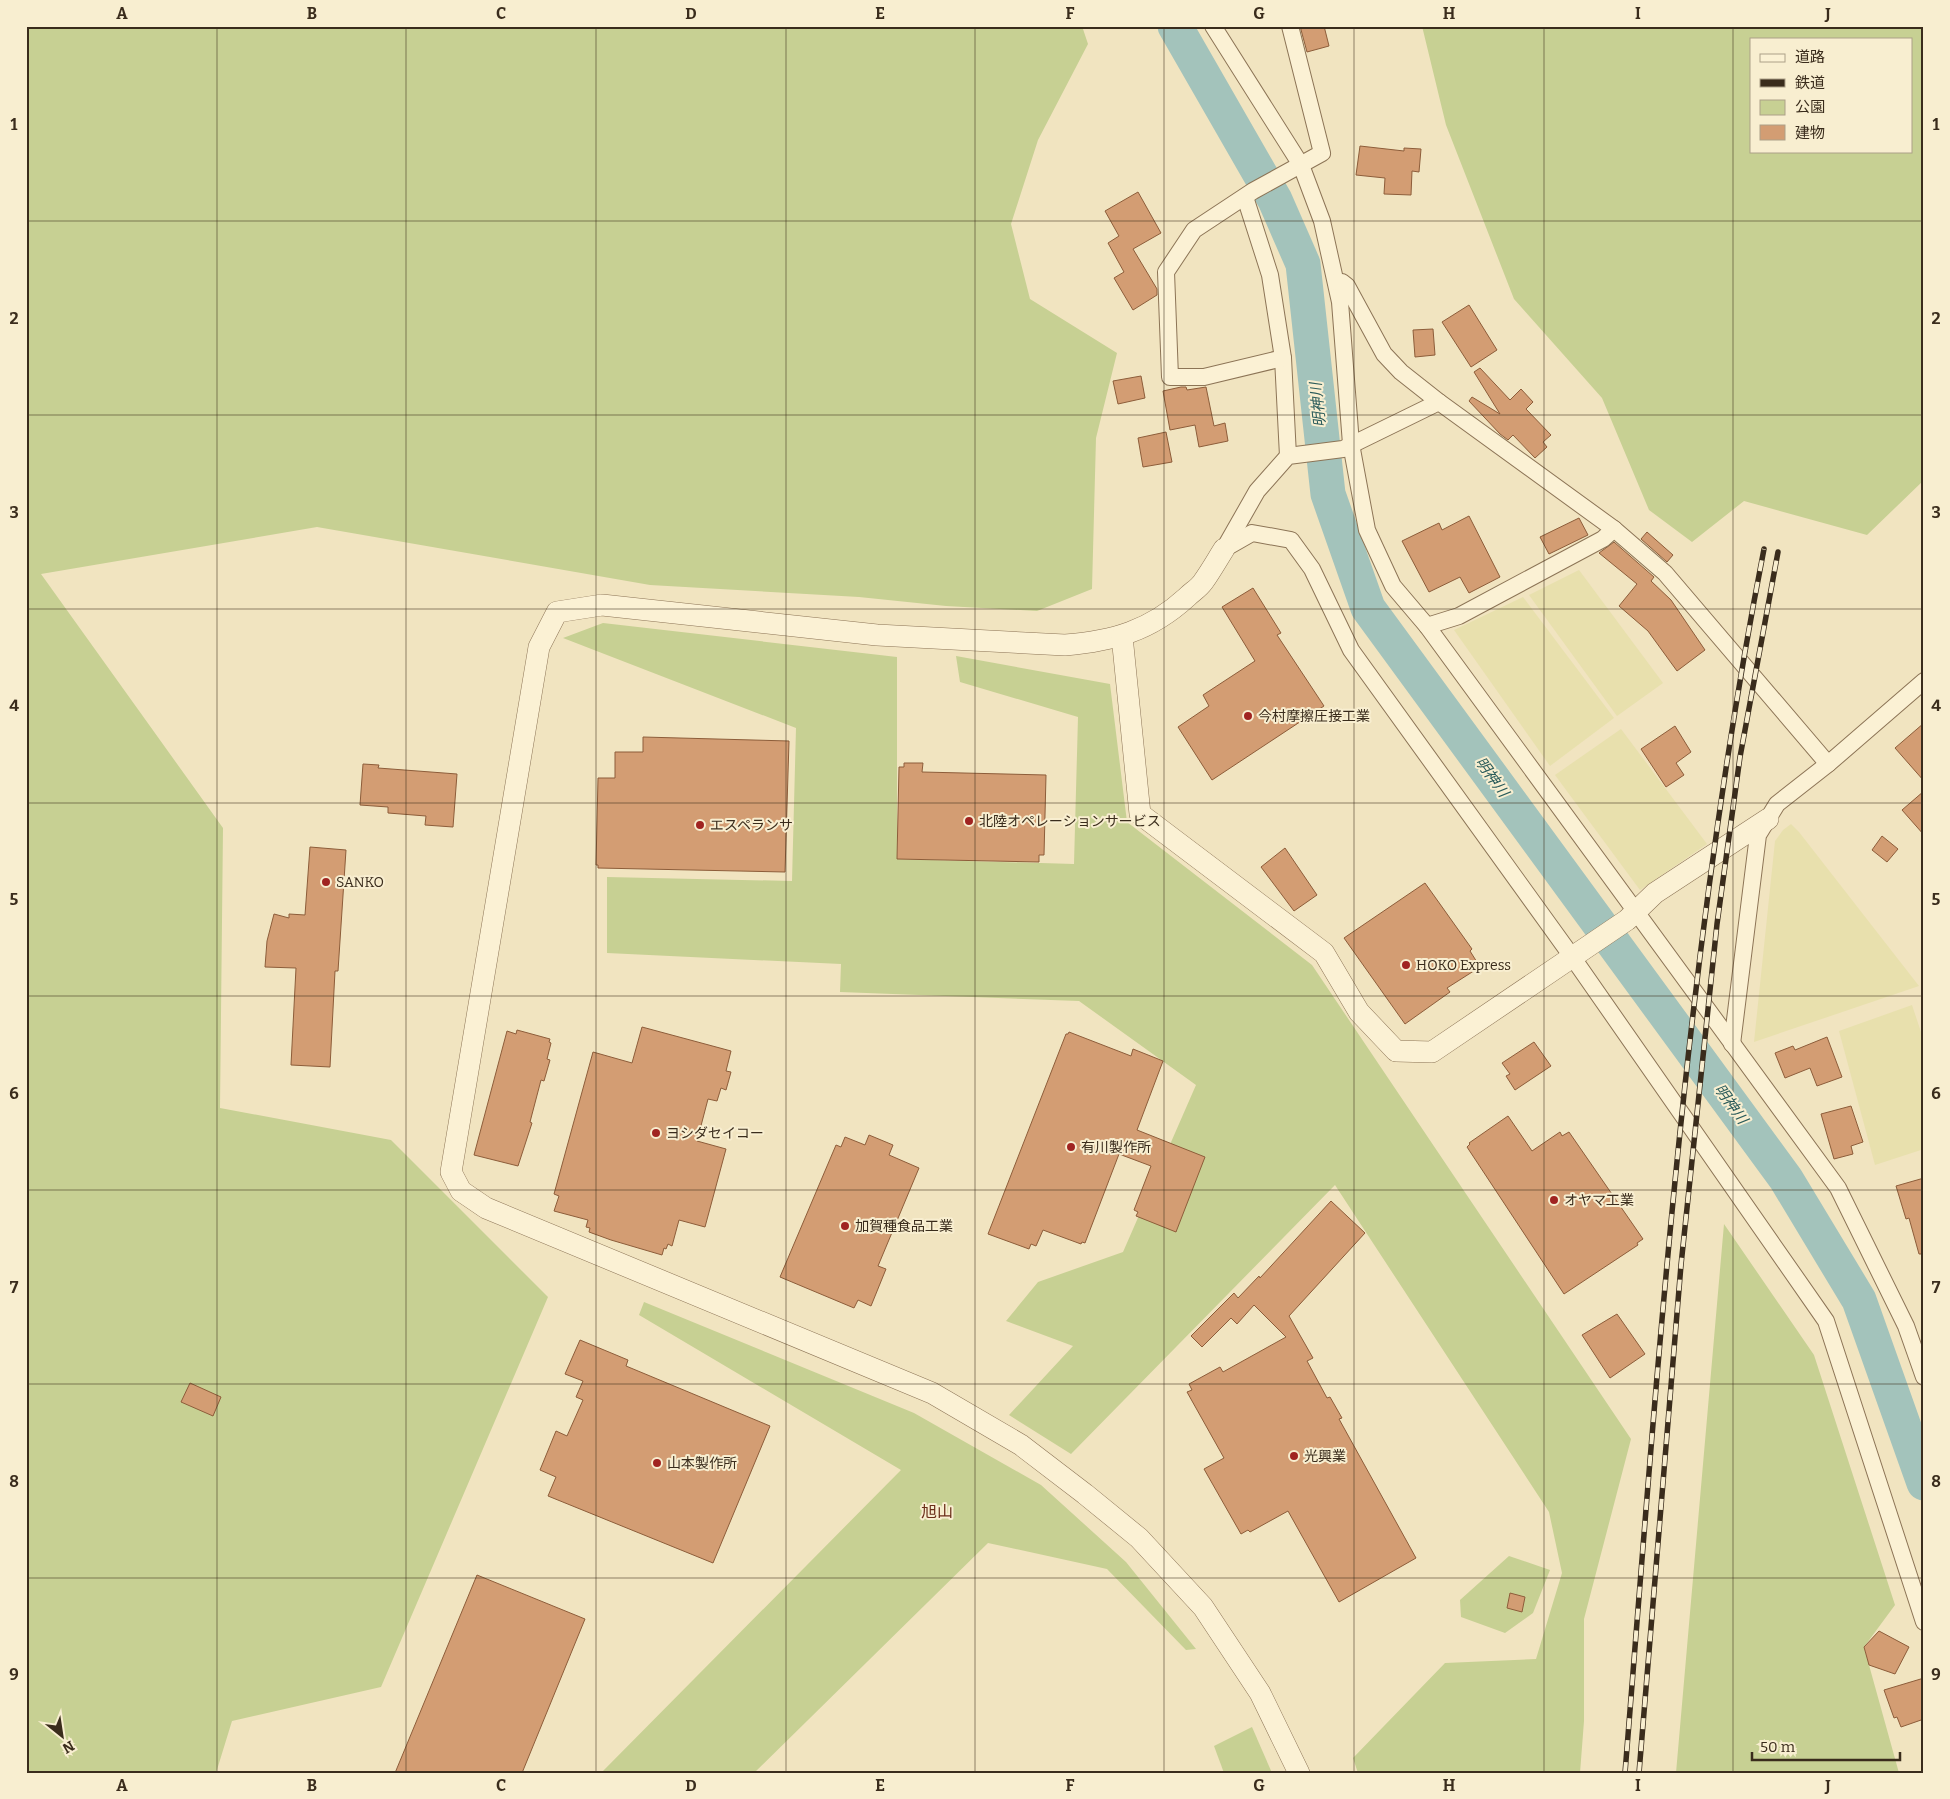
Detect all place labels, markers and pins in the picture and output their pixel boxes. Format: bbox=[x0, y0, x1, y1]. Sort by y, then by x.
place label: 今村摩擦圧接工業 bbox=[1258, 708, 1370, 725]
marker: 今村摩擦圧接工業 bbox=[1242, 710, 1254, 722]
place label: 北陸オペレーションサービス bbox=[979, 813, 1161, 830]
marker: 北陸オペレーションサービス bbox=[963, 815, 975, 827]
place label: エスペランサ bbox=[710, 817, 793, 834]
marker: エスペランサ bbox=[694, 819, 706, 831]
place label: SANKO bbox=[336, 874, 384, 891]
marker: SANKO bbox=[320, 876, 332, 888]
place label: HOKO Express bbox=[1416, 957, 1511, 974]
marker: HOKO Express bbox=[1400, 959, 1412, 971]
place label: ヨシダセイコー bbox=[666, 1125, 764, 1142]
marker: ヨシダセイコー bbox=[650, 1127, 662, 1139]
place label: 有川製作所 bbox=[1081, 1139, 1151, 1156]
marker: 有川製作所 bbox=[1065, 1141, 1077, 1153]
place label: オヤマ工業 bbox=[1564, 1192, 1634, 1209]
marker: オヤマ工業 bbox=[1548, 1194, 1560, 1206]
place label: 加賀種食品工業 bbox=[855, 1218, 953, 1235]
marker: 加賀種食品工業 bbox=[839, 1220, 851, 1232]
place label: 光興業 bbox=[1304, 1448, 1346, 1465]
marker: 光興業 bbox=[1288, 1450, 1300, 1462]
place label: 山本製作所 bbox=[667, 1455, 737, 1472]
marker: 山本製作所 bbox=[651, 1457, 663, 1469]

